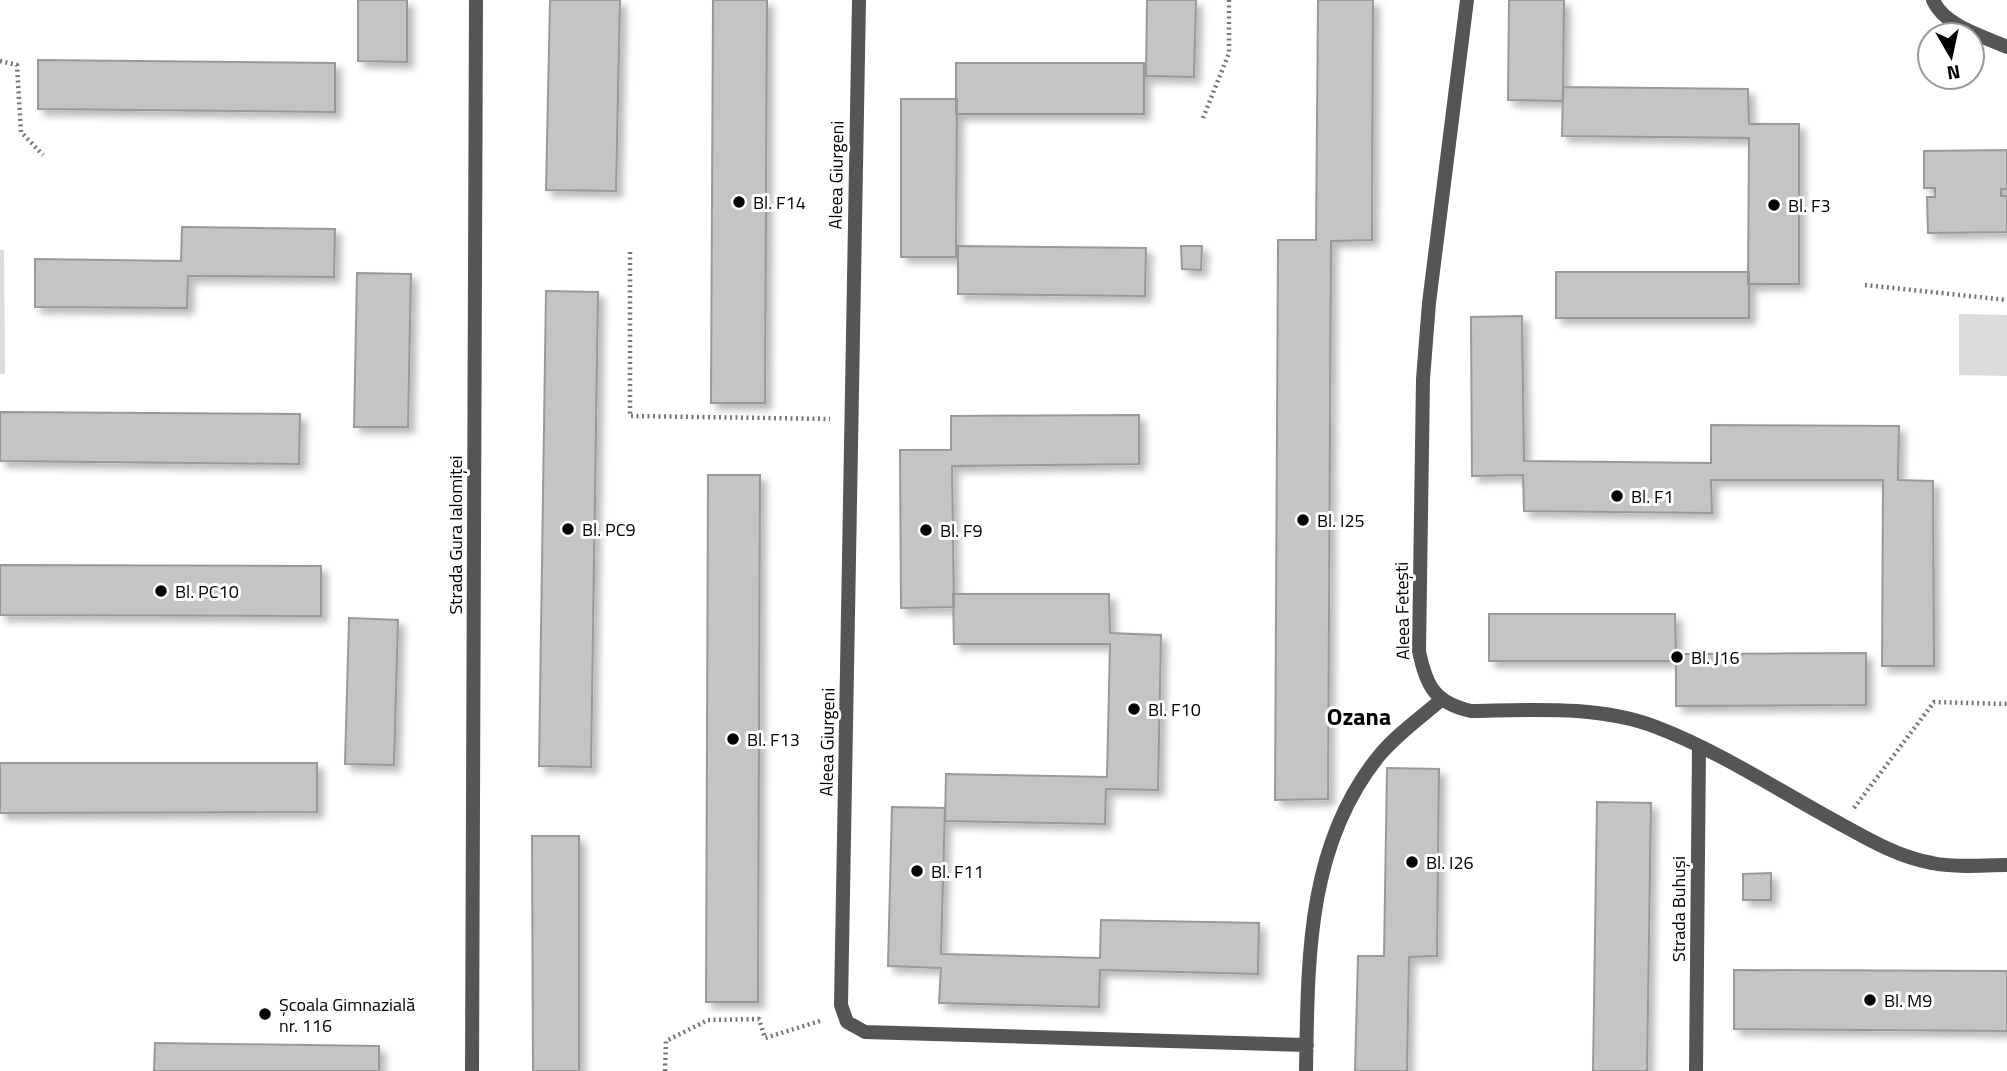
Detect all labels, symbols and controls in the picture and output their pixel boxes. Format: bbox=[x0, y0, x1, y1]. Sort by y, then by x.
north arrow bbox=[1916, 21, 1986, 91]
text: N bbox=[1945, 58, 1963, 89]
street label: Aleea Giurgeni bbox=[822, 120, 850, 230]
place label: Bl. F14 bbox=[753, 189, 806, 216]
place label: Bl. F3 bbox=[1788, 192, 1831, 219]
marker: Bl. F14 bbox=[731, 194, 747, 210]
marker: Bl. F3 bbox=[1766, 197, 1782, 213]
street label: Strada Gura Ialomiței bbox=[442, 456, 469, 614]
place label: Bl. F1 bbox=[1631, 483, 1674, 510]
marker: Bl. F1 bbox=[1609, 488, 1625, 504]
place label: Bl. I25 bbox=[1317, 507, 1365, 534]
marker: Bl. I25 bbox=[1295, 512, 1311, 528]
place label: Bl. PC9 bbox=[582, 516, 636, 543]
place label: Bl. F9 bbox=[940, 517, 983, 544]
marker: Bl. PC9 bbox=[560, 521, 576, 537]
marker: Bl. F9 bbox=[918, 522, 934, 538]
street label: Aleea Fetești bbox=[1388, 562, 1416, 660]
place label: Bl. PC10 bbox=[175, 578, 239, 605]
marker: Bl. PC10 bbox=[153, 583, 169, 599]
place label: Bl. J16 bbox=[1691, 644, 1739, 671]
marker: Bl. J16 bbox=[1669, 649, 1685, 665]
street label: Aleea Giurgeni bbox=[813, 687, 841, 797]
place label: Bl. F10 bbox=[1148, 696, 1201, 723]
district label: Ozana bbox=[1327, 698, 1391, 734]
marker: Bl. F10 bbox=[1126, 701, 1142, 717]
place label: Bl. F13 bbox=[747, 726, 800, 753]
marker: Bl. F13 bbox=[725, 731, 741, 747]
place label: Bl. I26 bbox=[1426, 849, 1474, 876]
marker: Bl. I26 bbox=[1404, 854, 1420, 870]
street label: Strada Buhuși bbox=[1665, 856, 1692, 962]
place label: Bl. F11 bbox=[931, 858, 984, 885]
marker: Bl. F11 bbox=[909, 863, 925, 879]
place label: Bl. M9 bbox=[1884, 987, 1932, 1014]
place label: Școala Gimnazială nr. 116 bbox=[279, 991, 415, 1039]
marker: Bl. M9 bbox=[1862, 992, 1878, 1008]
marker: Școala Gimnazială nr. 116 bbox=[257, 1006, 273, 1022]

